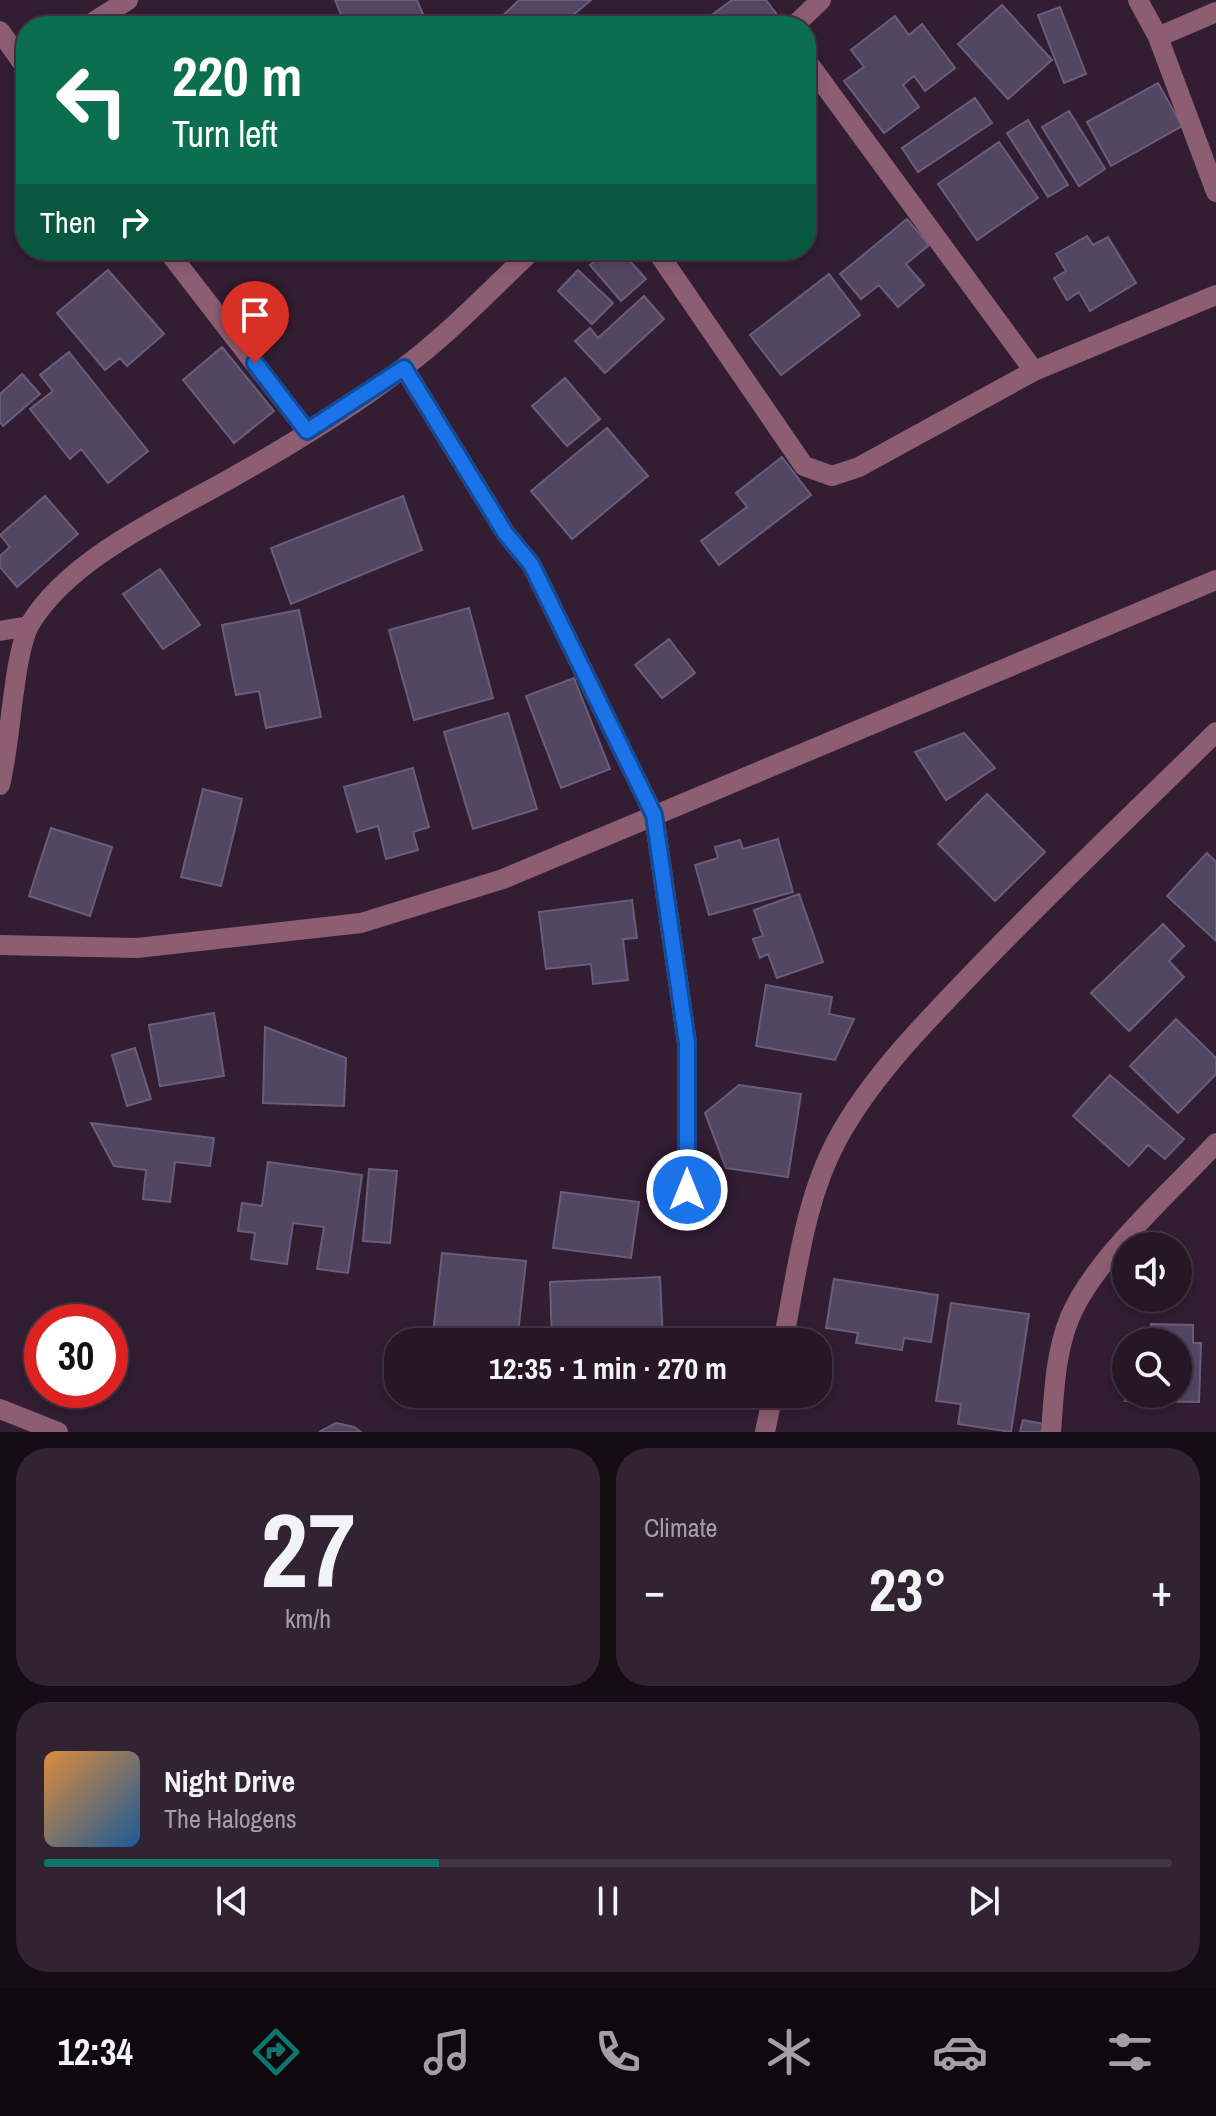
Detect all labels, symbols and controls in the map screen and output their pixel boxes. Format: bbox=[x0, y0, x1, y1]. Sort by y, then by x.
text: 220 m bbox=[172, 38, 302, 113]
icon: left bbox=[40, 48, 144, 152]
text: Turn left bbox=[172, 110, 278, 158]
icon: right bbox=[112, 200, 156, 244]
text: Then bbox=[40, 202, 96, 242]
pin bbox=[221, 281, 289, 363]
icon: arrive bbox=[233, 293, 277, 337]
position arrow bbox=[645, 1148, 729, 1232]
map controls bbox=[1112, 1232, 1192, 1408]
button: sound bbox=[1112, 1232, 1192, 1312]
speed limit sign: 30 bbox=[24, 1304, 128, 1408]
button: search bbox=[1112, 1328, 1192, 1408]
text: 12:35 · 1 min · 270 m bbox=[489, 1348, 727, 1388]
text: 27 bbox=[261, 1479, 355, 1619]
text: Climate bbox=[644, 1510, 717, 1545]
text: 23° bbox=[869, 1549, 947, 1630]
text: − bbox=[644, 1560, 665, 1620]
text: + bbox=[1151, 1560, 1172, 1620]
text: km/h bbox=[285, 1601, 331, 1636]
text: Night Drive bbox=[164, 1761, 295, 1801]
text: The Halogens bbox=[164, 1801, 297, 1836]
icon: previous bbox=[210, 1879, 254, 1923]
icon: pause bbox=[586, 1879, 630, 1923]
icon: next bbox=[962, 1879, 1006, 1923]
icon: directions bbox=[248, 2024, 304, 2080]
icon: music bbox=[419, 2024, 475, 2080]
icon: phone bbox=[590, 2024, 646, 2080]
icon: climate bbox=[761, 2024, 817, 2080]
icon: car bbox=[932, 2024, 988, 2080]
icon: filters bbox=[1102, 2024, 1158, 2080]
text: 12:34 bbox=[57, 2028, 133, 2076]

